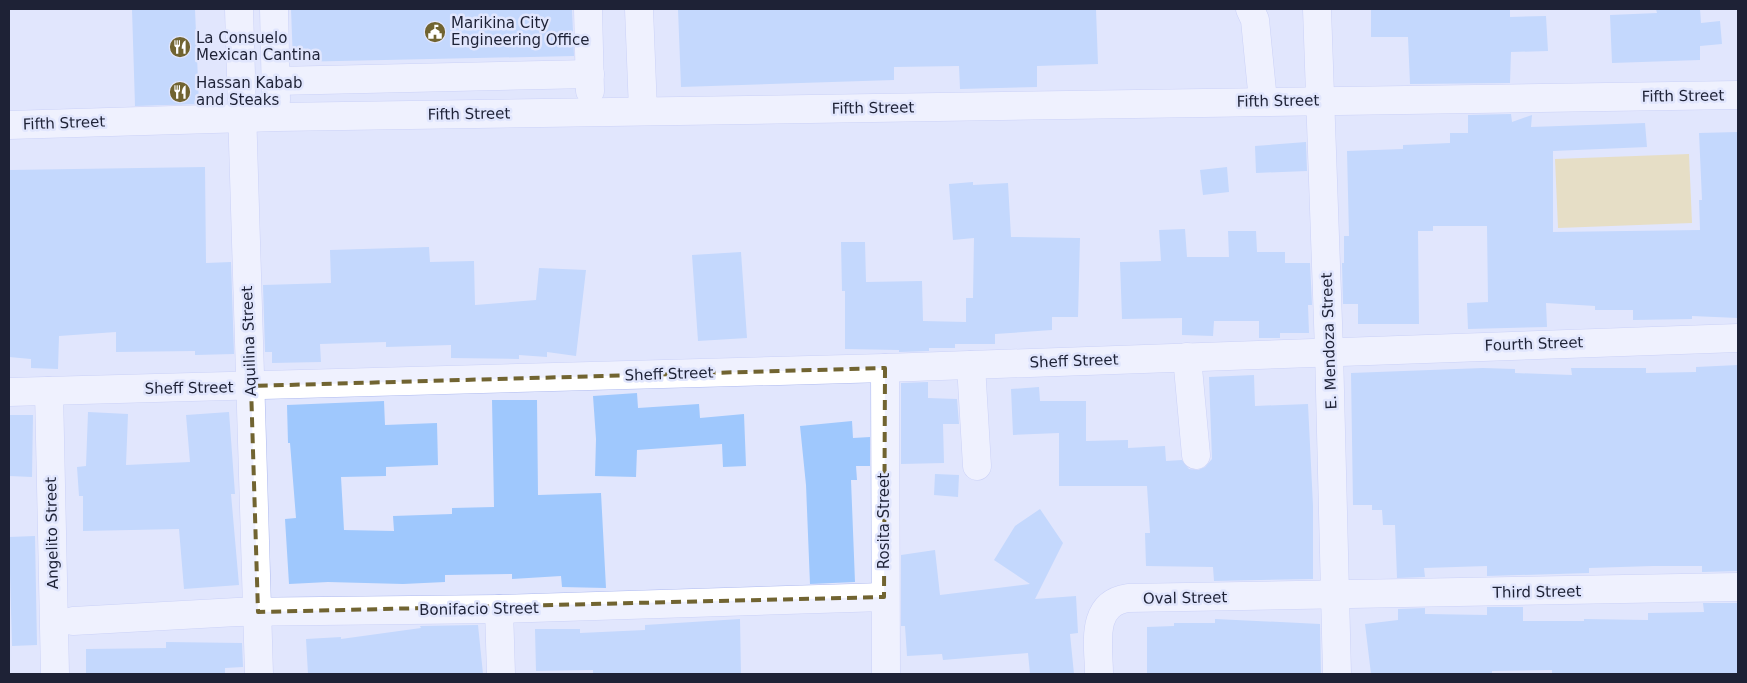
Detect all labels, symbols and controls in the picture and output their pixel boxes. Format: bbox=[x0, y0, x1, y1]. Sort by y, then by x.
place label: Marikina City Engineering Office bbox=[451, 14, 590, 49]
public building icon: Marikina City Engineering Office bbox=[423, 20, 447, 44]
place label: La Consuelo Mexican Cantina bbox=[196, 29, 321, 64]
restaurant icon: La Consuelo Mexican Cantina bbox=[168, 35, 192, 59]
place label: Hassan Kabab and Steaks bbox=[196, 74, 303, 109]
restaurant icon: Hassan Kabab and Steaks bbox=[168, 80, 192, 104]
street label: Fifth Street bbox=[1642, 86, 1724, 106]
street label: Fifth Street bbox=[1237, 91, 1319, 111]
street label: Fifth Street bbox=[832, 98, 914, 118]
street label: Fifth Street bbox=[428, 104, 510, 124]
street label: Fifth Street bbox=[22, 113, 106, 133]
street label: E. Mendoza Street bbox=[1318, 272, 1340, 410]
street label: Aquilina Street bbox=[238, 285, 260, 397]
street label: Fourth Street bbox=[1484, 333, 1584, 355]
street label: Sheff Street bbox=[1029, 350, 1119, 372]
street label: Sheff Street bbox=[624, 363, 714, 385]
street label: Sheff Street bbox=[144, 378, 234, 398]
street label: Rosita Street bbox=[875, 473, 893, 569]
street label: Angelito Street bbox=[42, 477, 62, 589]
street label: Third Street bbox=[1492, 582, 1582, 602]
street label: Oval Street bbox=[1143, 588, 1227, 608]
street label: Bonifacio Street bbox=[419, 599, 539, 619]

